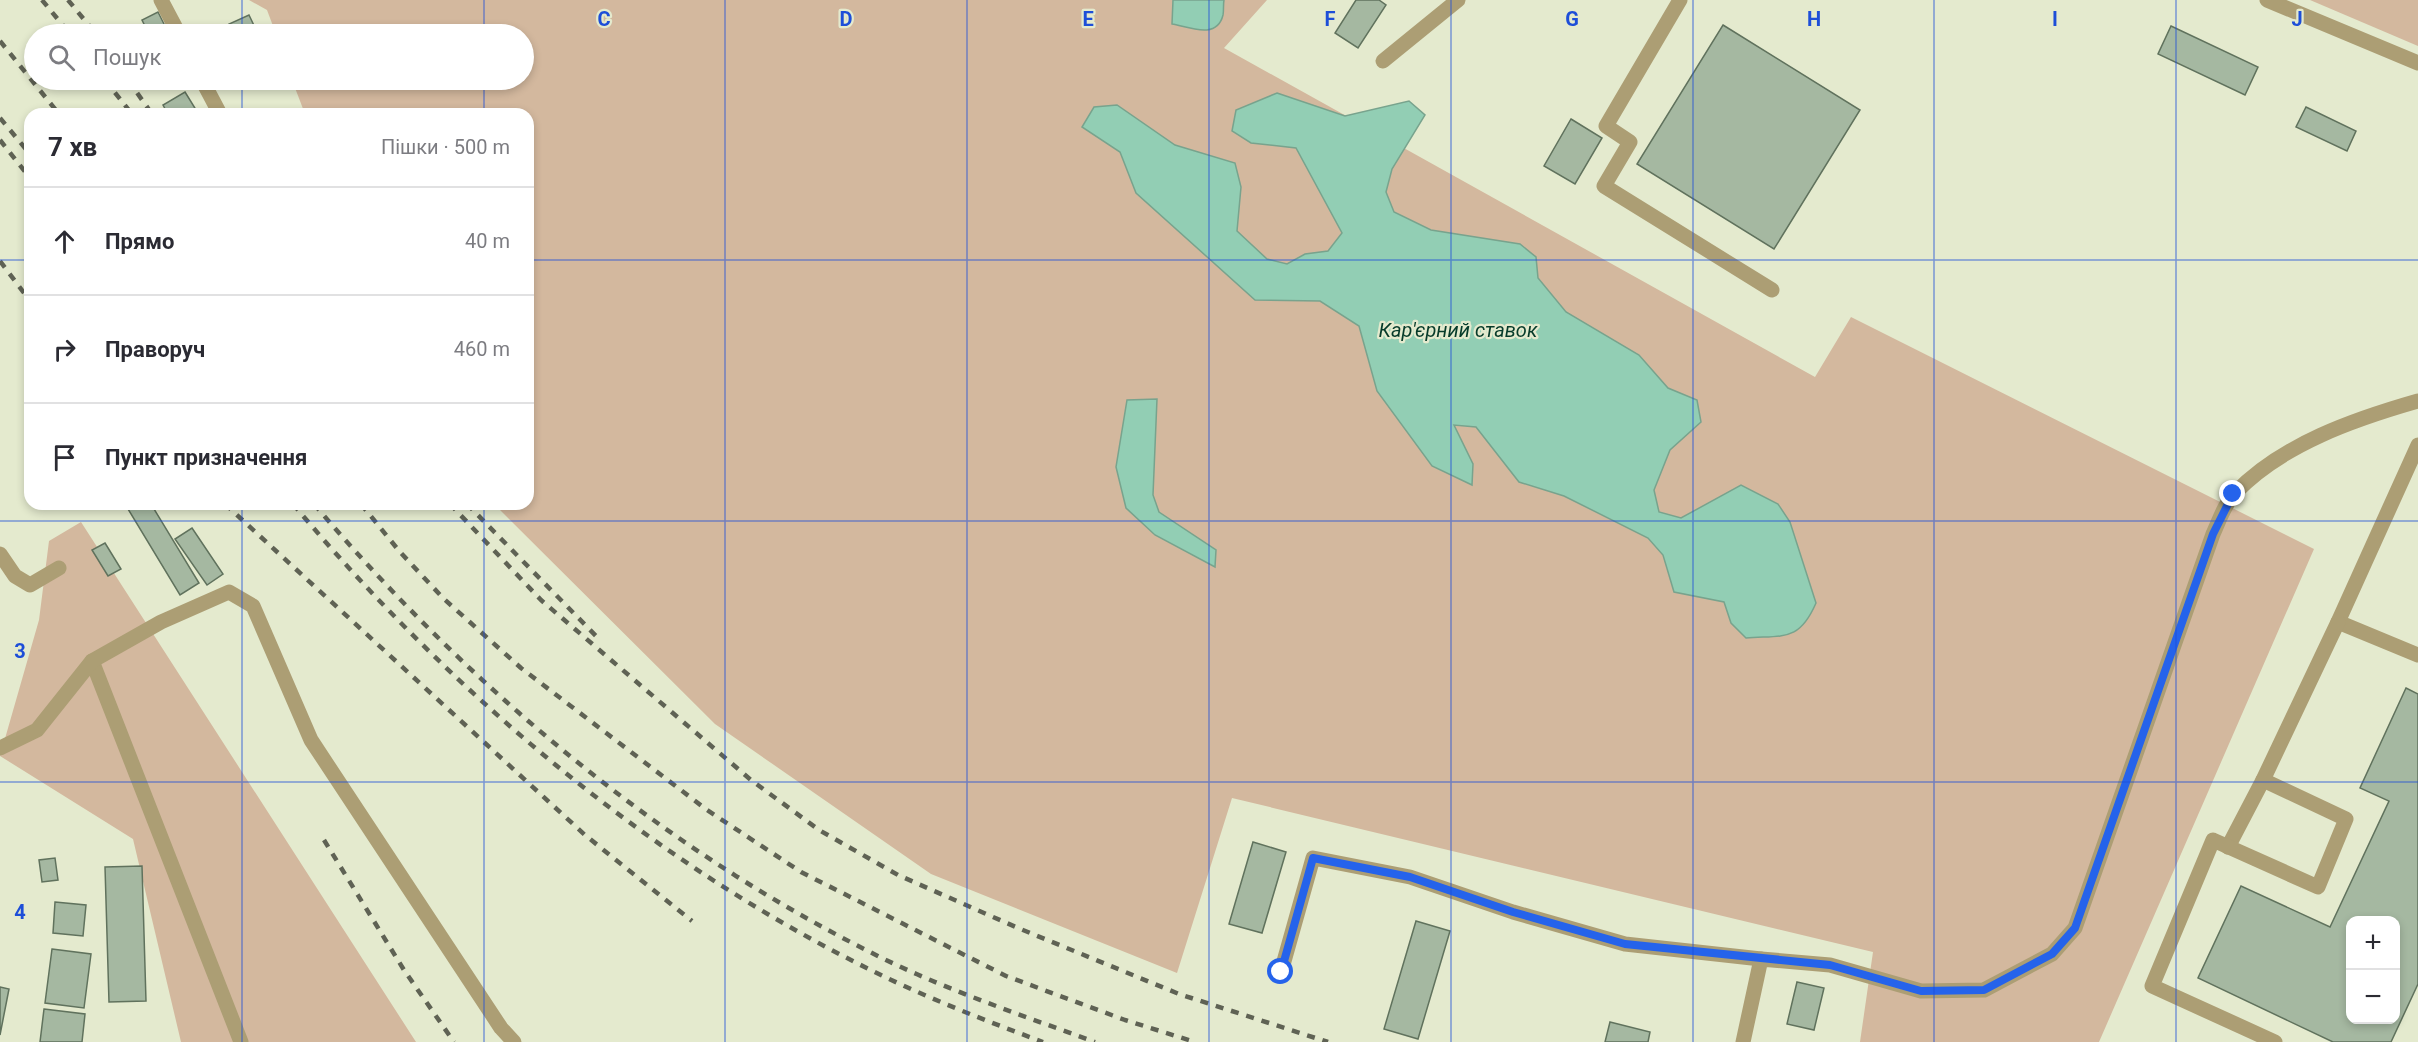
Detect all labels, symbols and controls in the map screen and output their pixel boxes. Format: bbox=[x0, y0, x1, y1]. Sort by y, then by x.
text: C bbox=[597, 7, 611, 31]
text: D bbox=[840, 7, 853, 31]
text: E bbox=[1082, 7, 1094, 31]
text: F bbox=[1325, 7, 1336, 31]
text: G bbox=[1565, 7, 1579, 31]
text: H bbox=[1807, 7, 1821, 31]
text: I bbox=[2052, 7, 2058, 31]
text: J bbox=[2291, 7, 2303, 31]
search box bbox=[24, 24, 534, 90]
icon: search bbox=[45, 41, 78, 74]
text: Пошук bbox=[93, 45, 161, 70]
text: 7 хв bbox=[48, 132, 97, 162]
text: Пішки · 500 m bbox=[381, 135, 510, 159]
icon: ahead bbox=[48, 225, 81, 258]
text: Прямо bbox=[105, 229, 174, 254]
text: 40 m bbox=[465, 229, 510, 253]
water label: Кар'єрний ставок bbox=[1379, 318, 1538, 342]
icon: right bbox=[48, 333, 81, 366]
text: Праворуч bbox=[105, 337, 205, 362]
text: 460 m bbox=[454, 337, 510, 361]
icon: arrive bbox=[48, 441, 81, 474]
text: Пункт призначення bbox=[105, 445, 307, 470]
route end bbox=[2219, 480, 2245, 506]
text: 3 bbox=[14, 639, 26, 663]
text: 4 bbox=[14, 900, 26, 924]
map controls bbox=[2346, 916, 2400, 1024]
button: + bbox=[2346, 916, 2400, 970]
route start bbox=[1267, 958, 1293, 984]
button: − bbox=[2346, 970, 2400, 1024]

